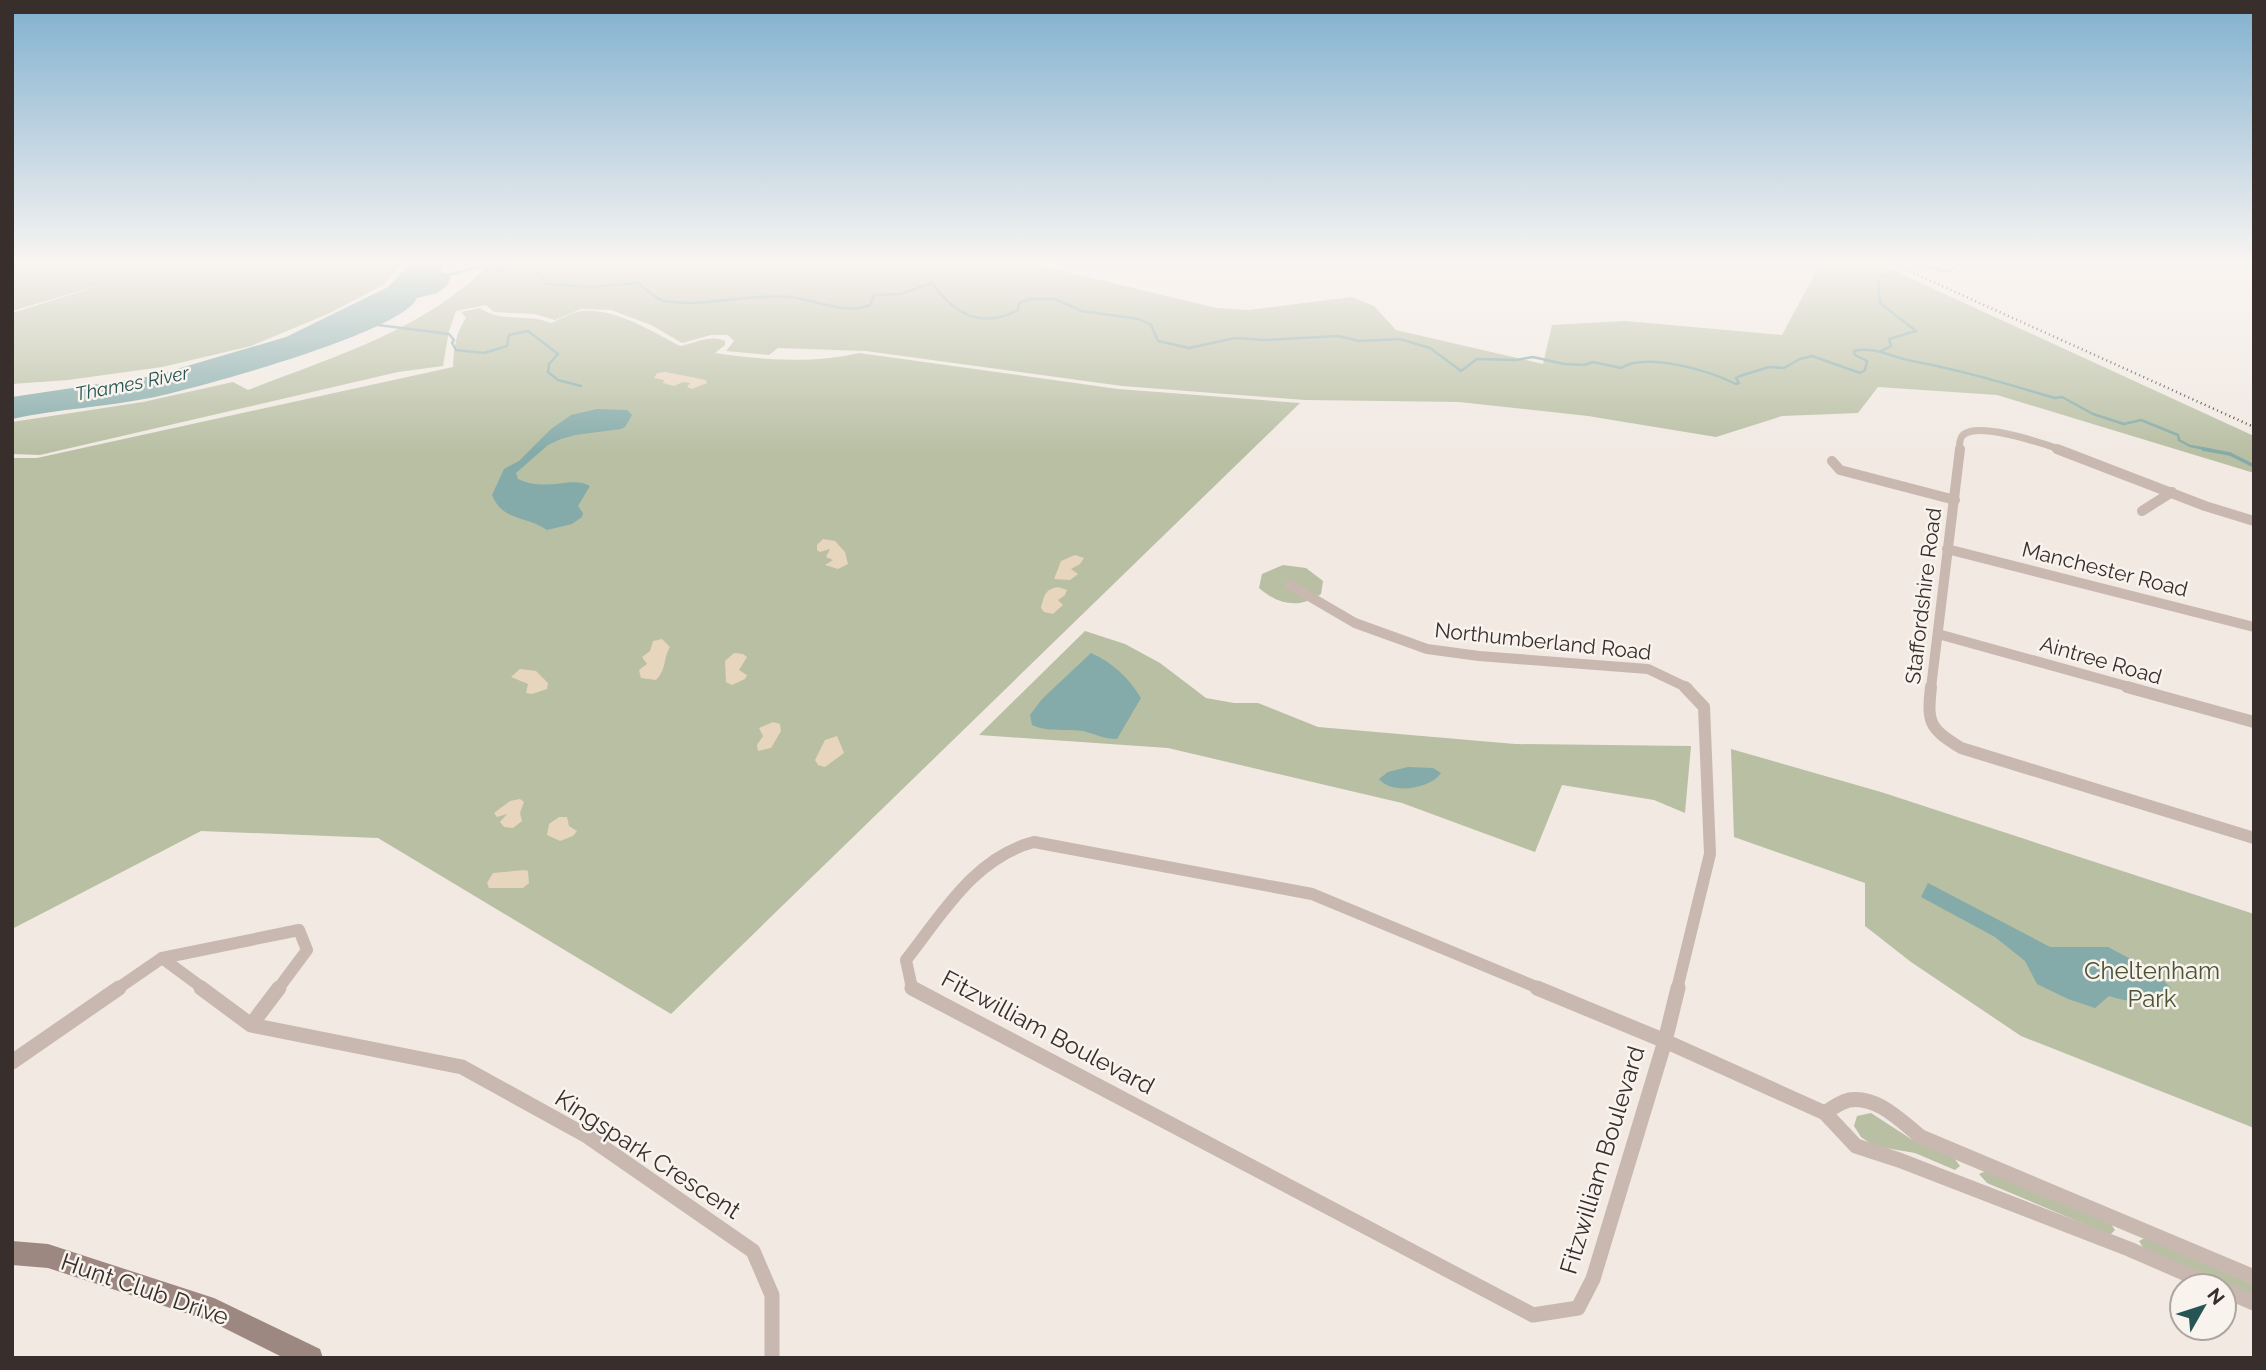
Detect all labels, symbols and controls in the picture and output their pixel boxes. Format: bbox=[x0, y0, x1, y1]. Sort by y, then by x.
water label: Thames River bbox=[73, 361, 192, 405]
street label: Staffordshire Road bbox=[1900, 506, 1946, 686]
street label: Manchester Road bbox=[2019, 536, 2191, 602]
street label: Northumberland Road bbox=[1433, 617, 1653, 665]
street label: Aintree Road bbox=[2037, 631, 2165, 689]
park label: Cheltenham Park bbox=[2084, 956, 2220, 1013]
street label: Fitzwilliam Boulevard bbox=[937, 964, 1159, 1100]
street label: Fitzwilliam Boulevard bbox=[1554, 1042, 1650, 1278]
street label: Kingspark Crescent bbox=[550, 1083, 746, 1225]
street label: Hunt Club Drive bbox=[57, 1247, 233, 1331]
north arrow bbox=[2168, 1272, 2238, 1342]
text: N bbox=[2203, 1284, 2229, 1309]

